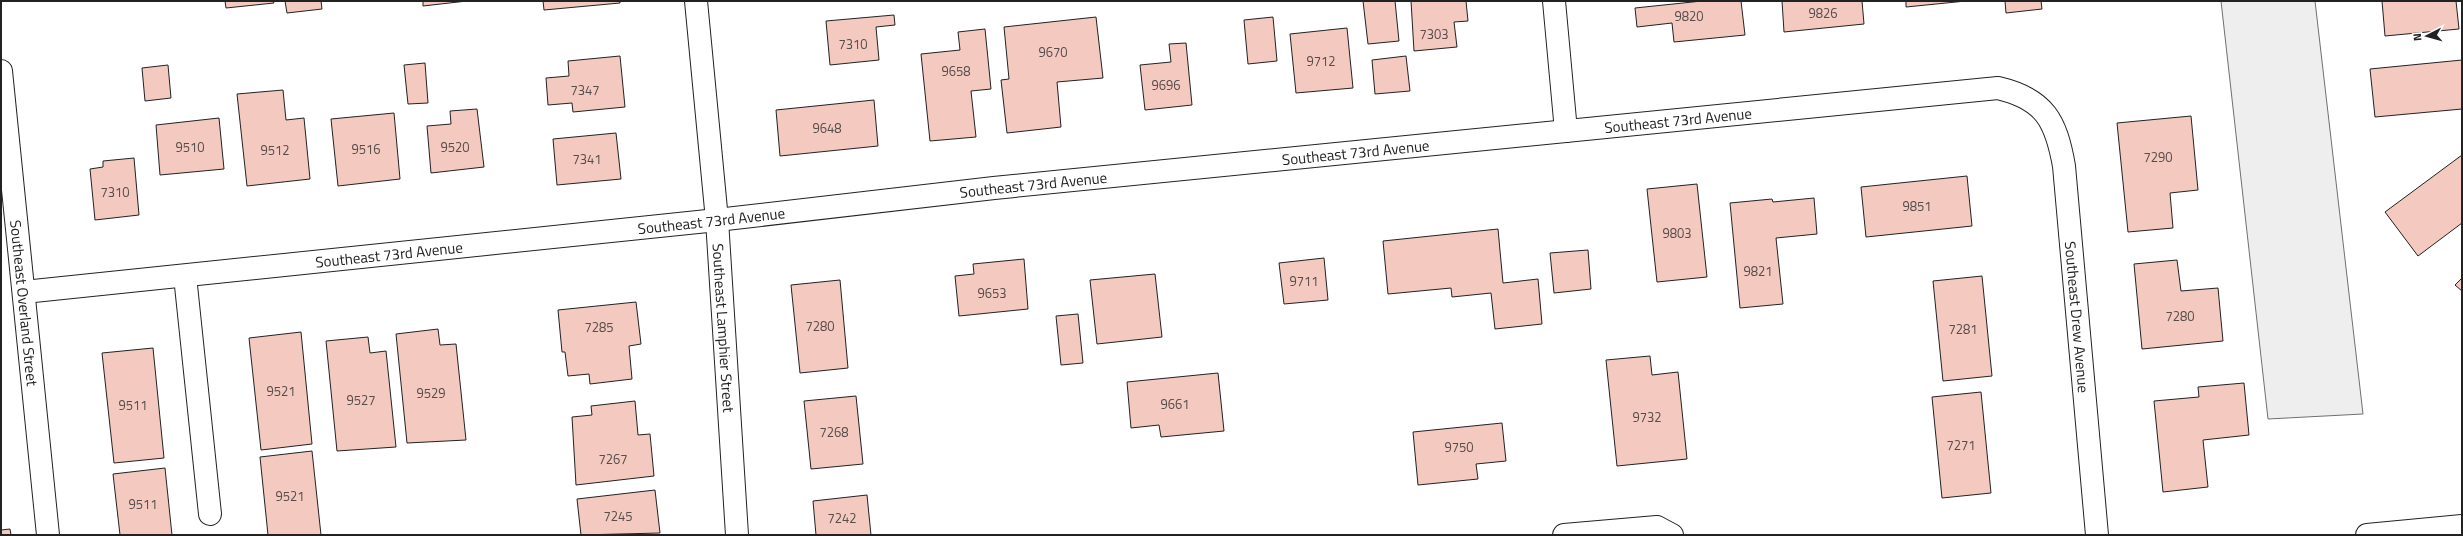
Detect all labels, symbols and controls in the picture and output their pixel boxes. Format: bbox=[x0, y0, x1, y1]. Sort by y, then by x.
house number: 9826 bbox=[1808, 3, 1838, 23]
house number: 9820 bbox=[1674, 6, 1704, 26]
north arrow bbox=[2407, 16, 2447, 56]
house number: 7303 bbox=[1419, 24, 1449, 44]
text: N bbox=[2409, 32, 2425, 42]
house number: 7310 bbox=[838, 34, 868, 54]
house number: 9670 bbox=[1038, 42, 1068, 62]
house number: 9712 bbox=[1306, 51, 1336, 71]
house number: 9658 bbox=[941, 61, 971, 81]
house number: 9696 bbox=[1151, 75, 1181, 95]
house number: 7347 bbox=[570, 80, 600, 100]
street label: Southeast 73rd Avenue bbox=[1603, 101, 1753, 139]
house number: 9648 bbox=[812, 118, 842, 138]
street label: Southeast 73rd Avenue bbox=[1281, 133, 1430, 171]
house number: 9510 bbox=[175, 137, 205, 157]
house number: 9520 bbox=[440, 137, 470, 157]
house number: 9516 bbox=[351, 139, 381, 159]
house number: 9512 bbox=[260, 140, 290, 160]
house number: 7290 bbox=[2143, 147, 2173, 167]
house number: 7341 bbox=[572, 149, 602, 169]
street label: Southeast 73rd Avenue bbox=[958, 165, 1108, 203]
house number: 7310 bbox=[100, 182, 130, 202]
house number: 9851 bbox=[1902, 196, 1932, 216]
street label: Southeast 73rd Avenue bbox=[636, 201, 786, 240]
street label: Southeast Overland Street bbox=[5, 219, 44, 388]
house number: 9803 bbox=[1662, 223, 1692, 243]
street label: Southeast 73rd Avenue bbox=[314, 235, 464, 273]
street label: Southeast Drew Avenue bbox=[2059, 240, 2096, 394]
street label: Southeast Lamphier Street bbox=[707, 243, 741, 414]
house number: 9821 bbox=[1743, 261, 1773, 281]
house number: 9711 bbox=[1289, 271, 1319, 291]
house number: 9653 bbox=[977, 283, 1007, 303]
house number: 7280 bbox=[2165, 306, 2195, 326]
house number: 7280 bbox=[805, 316, 835, 336]
house number: 7285 bbox=[584, 317, 614, 337]
house number: 7281 bbox=[1948, 319, 1978, 339]
house number: 9521 bbox=[266, 381, 296, 401]
house number: 9529 bbox=[416, 383, 446, 403]
house number: 9527 bbox=[346, 390, 376, 410]
house number: 9661 bbox=[1160, 394, 1190, 414]
house number: 9511 bbox=[118, 395, 148, 415]
house number: 9732 bbox=[1632, 407, 1662, 427]
house number: 7268 bbox=[819, 422, 849, 442]
house number: 7271 bbox=[1946, 435, 1976, 455]
house number: 9750 bbox=[1444, 437, 1474, 457]
house number: 7267 bbox=[598, 449, 628, 469]
house number: 9521 bbox=[275, 486, 305, 506]
house number: 9511 bbox=[128, 494, 158, 514]
house number: 7245 bbox=[603, 506, 633, 526]
house number: 7242 bbox=[827, 508, 857, 528]

